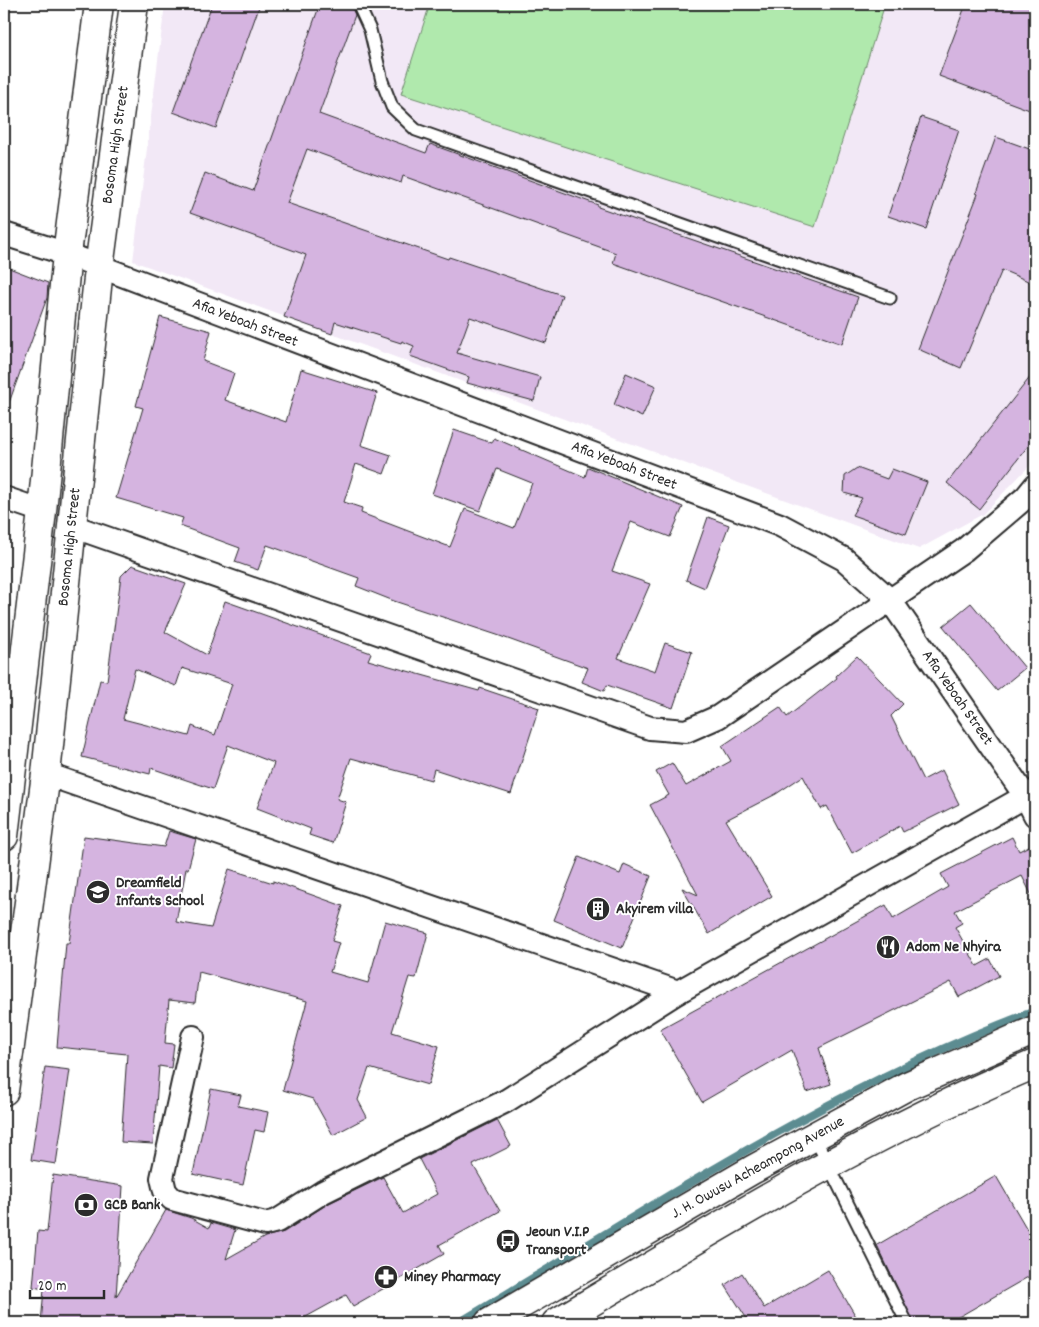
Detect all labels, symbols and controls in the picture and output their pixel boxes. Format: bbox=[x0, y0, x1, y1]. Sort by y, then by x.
street label: Bosoma High Street bbox=[96, 85, 136, 205]
street label: Afia Yeboah Street bbox=[189, 292, 301, 354]
street label: Afia Yeboah Street bbox=[568, 435, 680, 497]
street label: Bosoma High Street bbox=[52, 487, 88, 607]
street label: Afia Yeboah Street bbox=[916, 646, 998, 750]
place label: Dreamfield Infants School bbox=[116, 872, 204, 913]
school or university icon: Dreamfield Infants School bbox=[85, 879, 111, 905]
building icon: Akyirem villa bbox=[585, 896, 611, 922]
place label: Akyirem villa bbox=[616, 898, 695, 921]
restaurant icon: Adom Ne Nhyira bbox=[875, 934, 901, 960]
place label: Adom Ne Nhyira bbox=[906, 936, 1002, 959]
street label: J. H. Owusu Acheampong Avenue bbox=[667, 1111, 849, 1225]
bank icon: GCB Bank bbox=[73, 1192, 99, 1218]
place label: GCB Bank bbox=[104, 1194, 161, 1217]
place label: Jeoun V.I.P Transport bbox=[526, 1221, 590, 1262]
bus stop icon: Jeoun V.I.P Transport bbox=[495, 1228, 521, 1254]
pharmacy icon: Miney Pharmacy bbox=[373, 1264, 399, 1290]
place label: Miney Pharmacy bbox=[404, 1266, 502, 1289]
scale bar bbox=[30, 1267, 104, 1299]
text: 20 m bbox=[38, 1276, 66, 1298]

